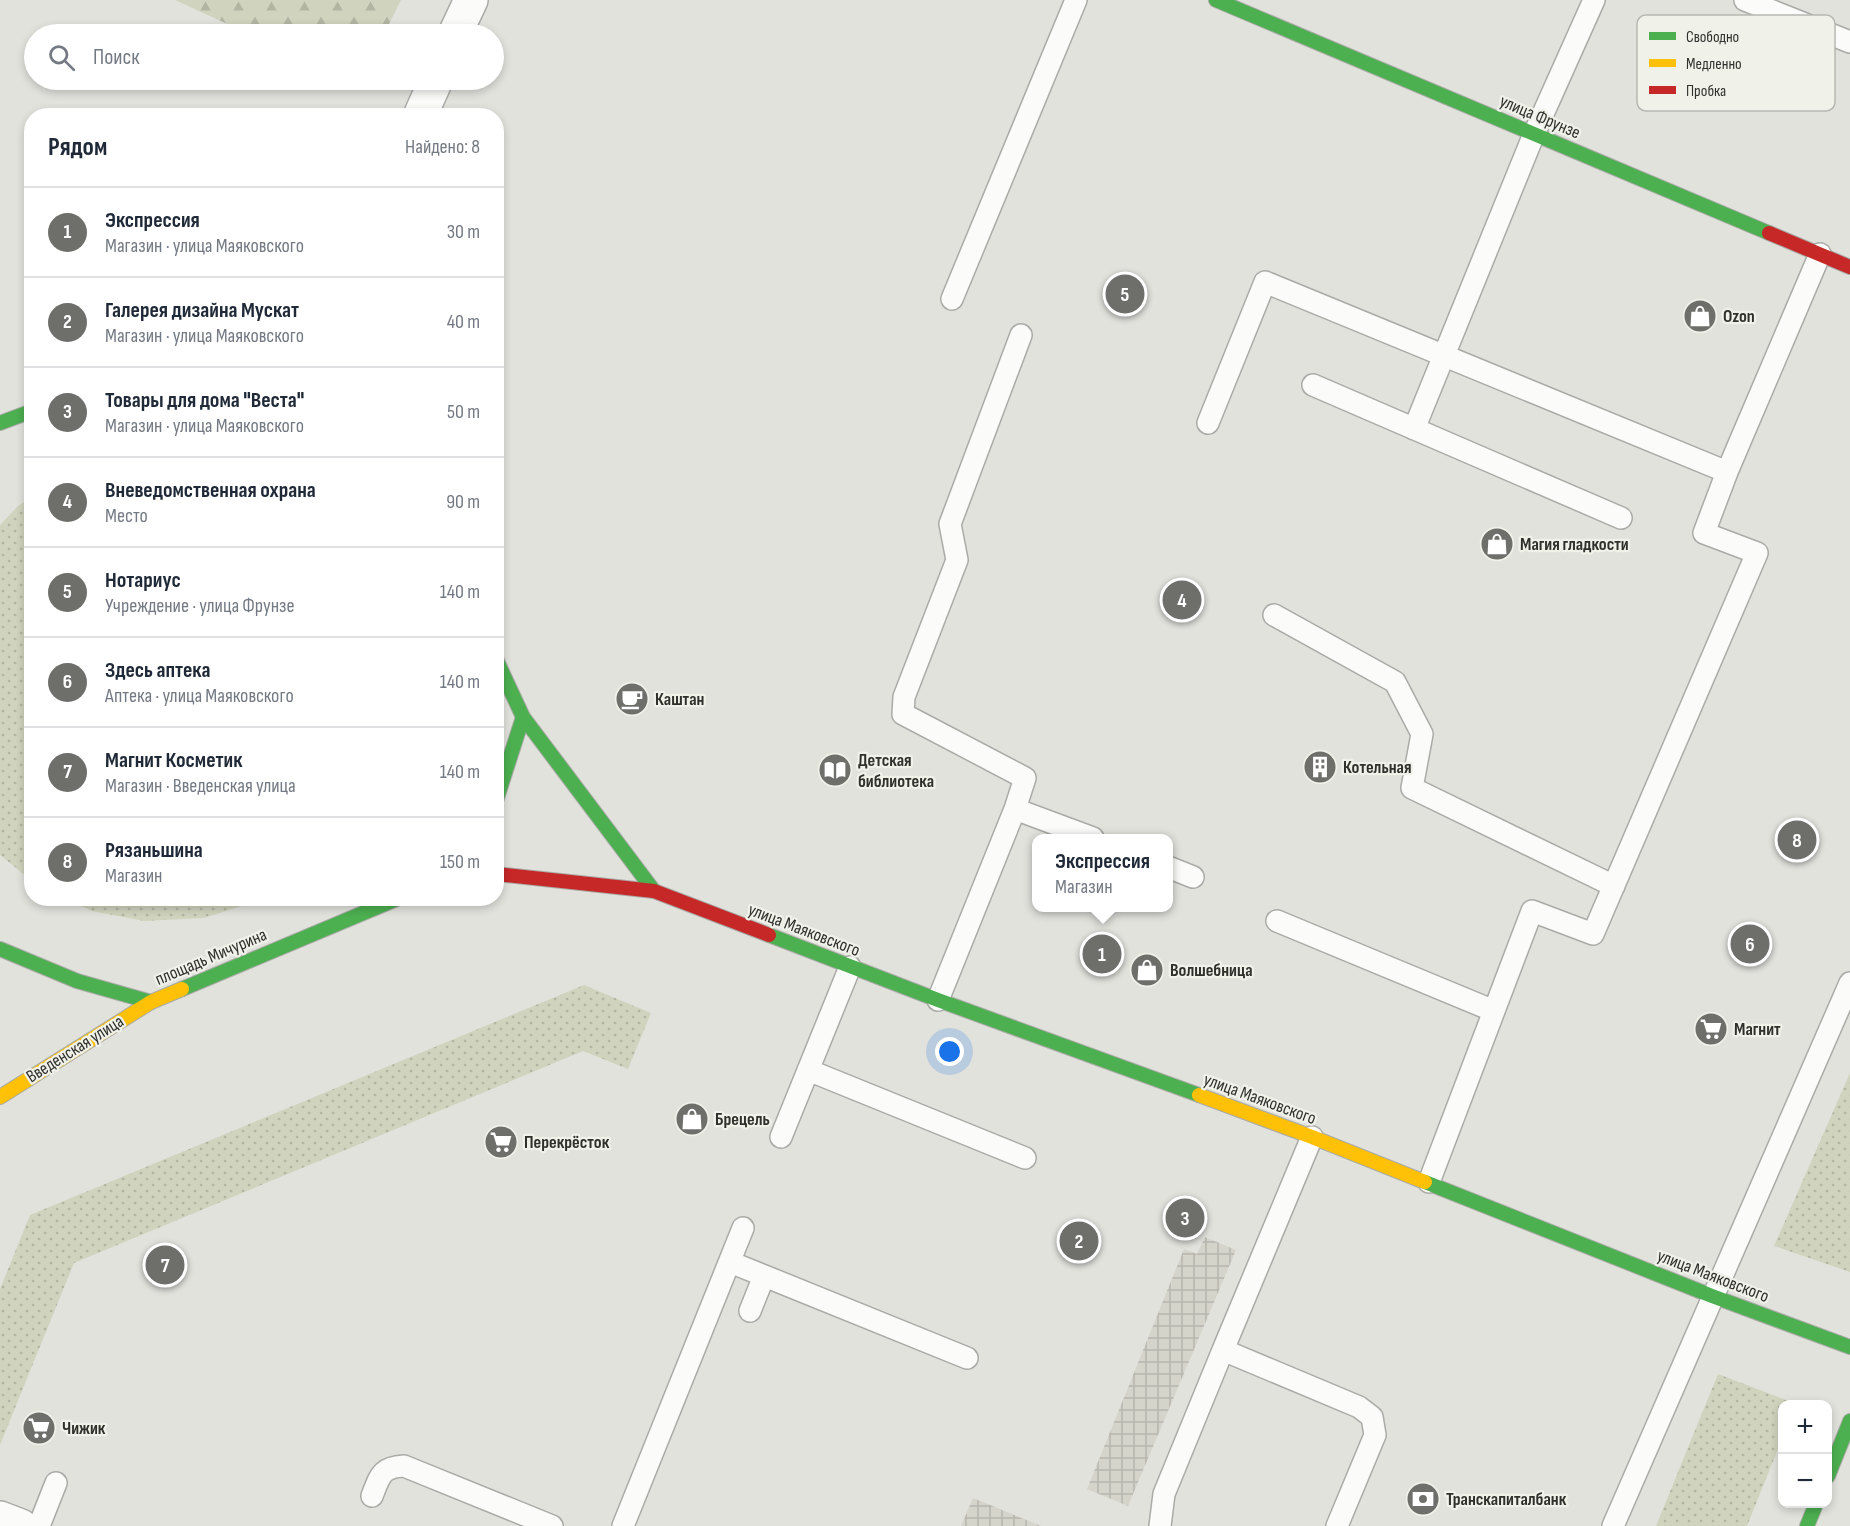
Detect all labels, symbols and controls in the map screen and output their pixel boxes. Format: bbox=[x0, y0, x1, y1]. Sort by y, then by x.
legend bbox=[1637, 15, 1835, 111]
search box bbox=[24, 24, 504, 90]
text: Свободно bbox=[1686, 28, 1739, 47]
icon: search bbox=[45, 41, 78, 74]
text: Поиск bbox=[93, 44, 139, 71]
text: Медленно bbox=[1686, 55, 1742, 74]
text: Пробка bbox=[1686, 82, 1726, 101]
street label: улица Фрунзе bbox=[1496, 91, 1584, 143]
text: Рядом bbox=[48, 132, 107, 163]
text: Найдено: 8 bbox=[405, 135, 480, 159]
text: Экспрессия bbox=[105, 207, 200, 234]
text: 1 bbox=[64, 220, 71, 244]
text: 30 m bbox=[447, 220, 480, 244]
text: Магазин · улица Маяковского bbox=[105, 234, 304, 258]
pin: 5 bbox=[1106, 272, 1144, 316]
text: Галерея дизайна Мускат bbox=[105, 297, 299, 324]
shop icon: Ozon bbox=[1682, 298, 1718, 334]
place label: Ozon bbox=[1723, 306, 1755, 327]
text: 2 bbox=[63, 310, 72, 334]
text: 40 m bbox=[447, 310, 480, 334]
text: Магазин · улица Маяковского bbox=[105, 324, 304, 348]
text: Товары для дома "Веста" bbox=[105, 387, 304, 414]
text: 3 bbox=[63, 400, 72, 424]
text: 50 m bbox=[447, 400, 480, 424]
text: Магазин · улица Маяковского bbox=[105, 414, 304, 438]
text: Вневедомственная охрана bbox=[105, 477, 316, 504]
text: 4 bbox=[63, 490, 72, 514]
text: 90 m bbox=[446, 490, 480, 514]
text: Место bbox=[105, 504, 148, 528]
shop icon: Магия гладкости bbox=[1479, 526, 1515, 562]
place label: Магия гладкости bbox=[1520, 534, 1629, 555]
text: Нотариус bbox=[105, 567, 181, 594]
pin: 4 bbox=[1162, 578, 1202, 622]
text: 5 bbox=[63, 580, 72, 604]
text: 140 m bbox=[440, 580, 480, 604]
text: Учреждение · улица Фрунзе bbox=[105, 594, 295, 618]
text: Здесь аптека bbox=[105, 657, 210, 684]
text: 6 bbox=[63, 670, 72, 694]
text: 140 m bbox=[440, 670, 480, 694]
cafe icon: Каштан bbox=[614, 681, 650, 717]
text: Аптека · улица Маяковского bbox=[105, 684, 294, 708]
place label: Каштан bbox=[655, 689, 705, 710]
text: Магнит Косметик bbox=[105, 747, 242, 774]
building icon: Котельная bbox=[1302, 749, 1338, 785]
place label: Детская библиотека bbox=[858, 750, 934, 792]
library icon: Детская библиотека bbox=[817, 752, 853, 788]
place label: Котельная bbox=[1343, 757, 1411, 778]
text: 7 bbox=[63, 760, 72, 784]
text: 140 m bbox=[440, 760, 480, 784]
text: Магазин · Введенская улица bbox=[105, 774, 296, 798]
pin: 8 bbox=[1778, 818, 1816, 862]
popup bbox=[1032, 834, 1173, 912]
text: Рязаньшина bbox=[105, 837, 203, 864]
text: Экспрессия bbox=[1055, 848, 1150, 875]
text: 8 bbox=[63, 850, 72, 874]
text: 150 m bbox=[440, 850, 480, 874]
text: Магазин bbox=[105, 864, 162, 888]
text: Магазин bbox=[1055, 875, 1113, 899]
street label: улица Маяковского bbox=[745, 899, 863, 961]
pin: 6 bbox=[1730, 922, 1770, 966]
street label: площадь Мичурина bbox=[152, 924, 270, 990]
pin: 1 bbox=[1082, 932, 1122, 976]
shop icon: Волшебница bbox=[1129, 952, 1165, 988]
place label: Волшебница bbox=[1170, 960, 1253, 981]
street label: Введенская улица bbox=[23, 1011, 128, 1087]
supermarket icon: Магнит bbox=[1693, 1011, 1729, 1047]
place label: Магнит bbox=[1734, 1019, 1781, 1040]
your location bbox=[935, 1037, 964, 1066]
street label: улица Маяковского bbox=[1201, 1069, 1319, 1129]
shop icon: Брецель bbox=[674, 1101, 710, 1137]
place label: Брецель bbox=[715, 1109, 770, 1130]
supermarket icon: Перекрёсток bbox=[483, 1124, 519, 1160]
place label: Перекрёсток bbox=[524, 1132, 610, 1153]
pin: 3 bbox=[1166, 1196, 1204, 1240]
pin: 2 bbox=[1060, 1218, 1098, 1264]
pin: 7 bbox=[146, 1242, 184, 1288]
street label: улица Маяковского bbox=[1654, 1245, 1772, 1307]
map controls bbox=[1778, 1400, 1832, 1508]
button: + bbox=[1778, 1400, 1832, 1454]
supermarket icon: Чижик bbox=[21, 1410, 57, 1446]
place label: Чижик bbox=[62, 1418, 106, 1439]
button: − bbox=[1778, 1454, 1832, 1508]
bank icon: Транскапиталбанк bbox=[1405, 1481, 1441, 1517]
place label: Транскапиталбанк bbox=[1446, 1489, 1567, 1510]

